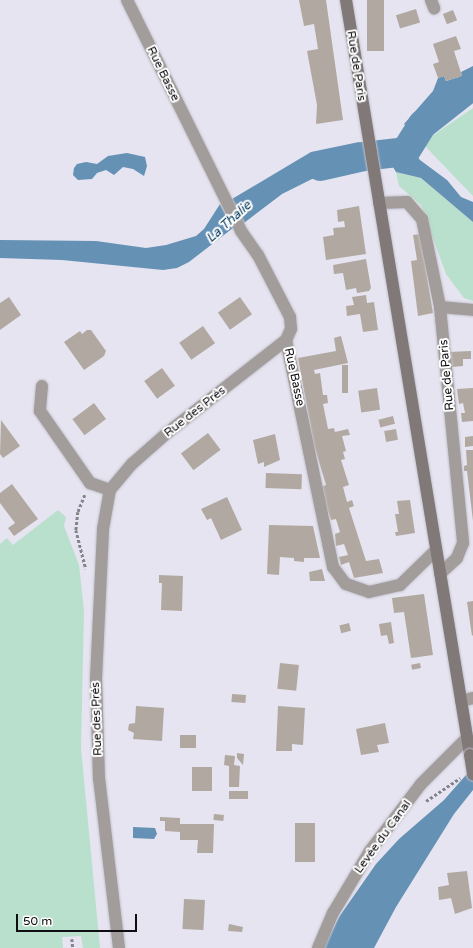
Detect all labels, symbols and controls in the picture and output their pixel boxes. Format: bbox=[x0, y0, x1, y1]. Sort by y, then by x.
street label: Rue de Paris bbox=[343, 30, 369, 102]
street label: Rue Basse bbox=[144, 44, 182, 104]
water label: La Thalie bbox=[203, 198, 255, 246]
street label: Rue de Paris bbox=[437, 339, 457, 411]
street label: Rue Basse bbox=[281, 347, 307, 407]
street label: Rue des Prés bbox=[161, 384, 229, 440]
street label: Rue des Prés bbox=[89, 682, 105, 756]
street label: Levée du Canal bbox=[352, 798, 414, 876]
scale bar bbox=[18, 906, 139, 932]
text: 50 m bbox=[23, 914, 52, 928]

